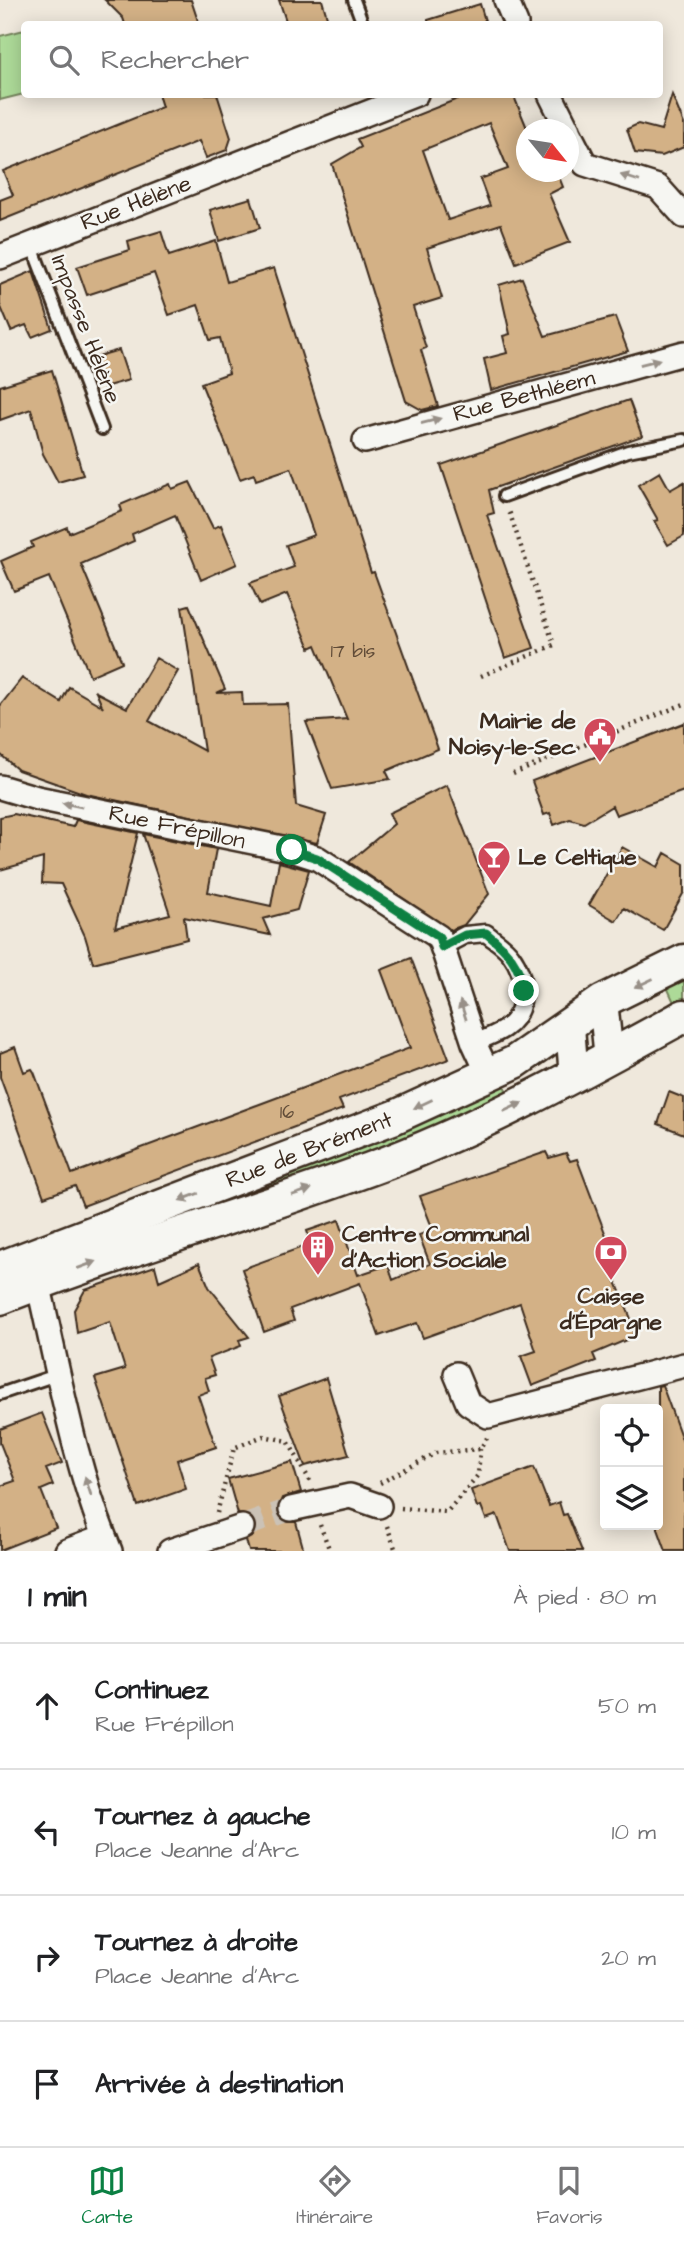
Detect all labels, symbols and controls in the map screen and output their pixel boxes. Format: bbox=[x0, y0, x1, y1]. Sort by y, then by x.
search box bbox=[21, 21, 663, 98]
icon: search bbox=[45, 41, 83, 79]
text: Rechercher bbox=[101, 42, 249, 78]
north arrow bbox=[516, 119, 579, 182]
street label: Rue Hélène bbox=[76, 167, 196, 239]
one-way arrow bbox=[619, 172, 640, 183]
street label: Impasse Hélène bbox=[43, 250, 129, 408]
one-way arrow bbox=[639, 356, 661, 367]
street label: Rue Bethléem bbox=[450, 362, 599, 430]
one-way arrow bbox=[420, 415, 442, 426]
house number: 17 bis bbox=[331, 638, 375, 665]
place label: Mairie de Noisy-le-Sec bbox=[449, 705, 577, 765]
public building icon: Mairie de Noisy-le-Sec bbox=[581, 715, 619, 764]
street label: Rue Frépillon bbox=[106, 797, 248, 857]
one-way arrow bbox=[61, 800, 83, 811]
route start bbox=[276, 834, 307, 865]
bar icon: Le Celtique bbox=[475, 838, 513, 887]
place label: Le Celtique bbox=[518, 841, 637, 873]
route end bbox=[508, 975, 539, 1006]
one-way arrow bbox=[634, 977, 654, 989]
one-way arrow bbox=[457, 999, 468, 1020]
one-way arrow bbox=[413, 1098, 433, 1110]
house number: 16 bbox=[280, 1099, 294, 1126]
one-way arrow bbox=[503, 1101, 523, 1113]
street label: Rue de Brément bbox=[221, 1103, 398, 1196]
one-way arrow bbox=[292, 1186, 313, 1196]
one-way arrow bbox=[178, 1191, 199, 1202]
place label: Centre Communal d'Action Sociale bbox=[341, 1218, 530, 1276]
building icon: Centre Communal d'Action Sociale bbox=[299, 1228, 337, 1277]
bank icon: Caisse d'Épargne bbox=[592, 1233, 630, 1282]
one-way arrow bbox=[76, 1260, 97, 1271]
place label: Caisse d'Épargne bbox=[559, 1280, 663, 1339]
map controls bbox=[600, 1404, 663, 1530]
button: locate bbox=[600, 1404, 663, 1467]
button: layers bbox=[600, 1467, 663, 1530]
one-way arrow bbox=[82, 1476, 93, 1497]
text: 1 min bbox=[28, 1576, 87, 1618]
text: À pied · 80 m bbox=[513, 1581, 656, 1613]
text: Continuez bbox=[95, 1672, 209, 1708]
icon: ahead bbox=[28, 1687, 66, 1725]
text: 50 m bbox=[598, 1690, 656, 1722]
text: Rue Frépillon bbox=[95, 1708, 234, 1740]
text: Tournez à gauche bbox=[95, 1798, 311, 1834]
icon: left bbox=[28, 1813, 66, 1851]
text: 10 m bbox=[611, 1816, 656, 1848]
text: Place Jeanne d'Arc bbox=[95, 1834, 300, 1866]
text: Tournez à droite bbox=[95, 1924, 298, 1960]
icon: right bbox=[28, 1939, 66, 1977]
text: 20 m bbox=[601, 1942, 656, 1974]
text: Place Jeanne d'Arc bbox=[95, 1960, 300, 1992]
icon: arrive bbox=[28, 2065, 66, 2103]
text: Arrivée à destination bbox=[95, 2066, 343, 2102]
tab: Carte bbox=[82, 2162, 133, 2231]
tab: Itinéraire bbox=[296, 2162, 373, 2231]
tab: Favoris bbox=[536, 2162, 602, 2231]

